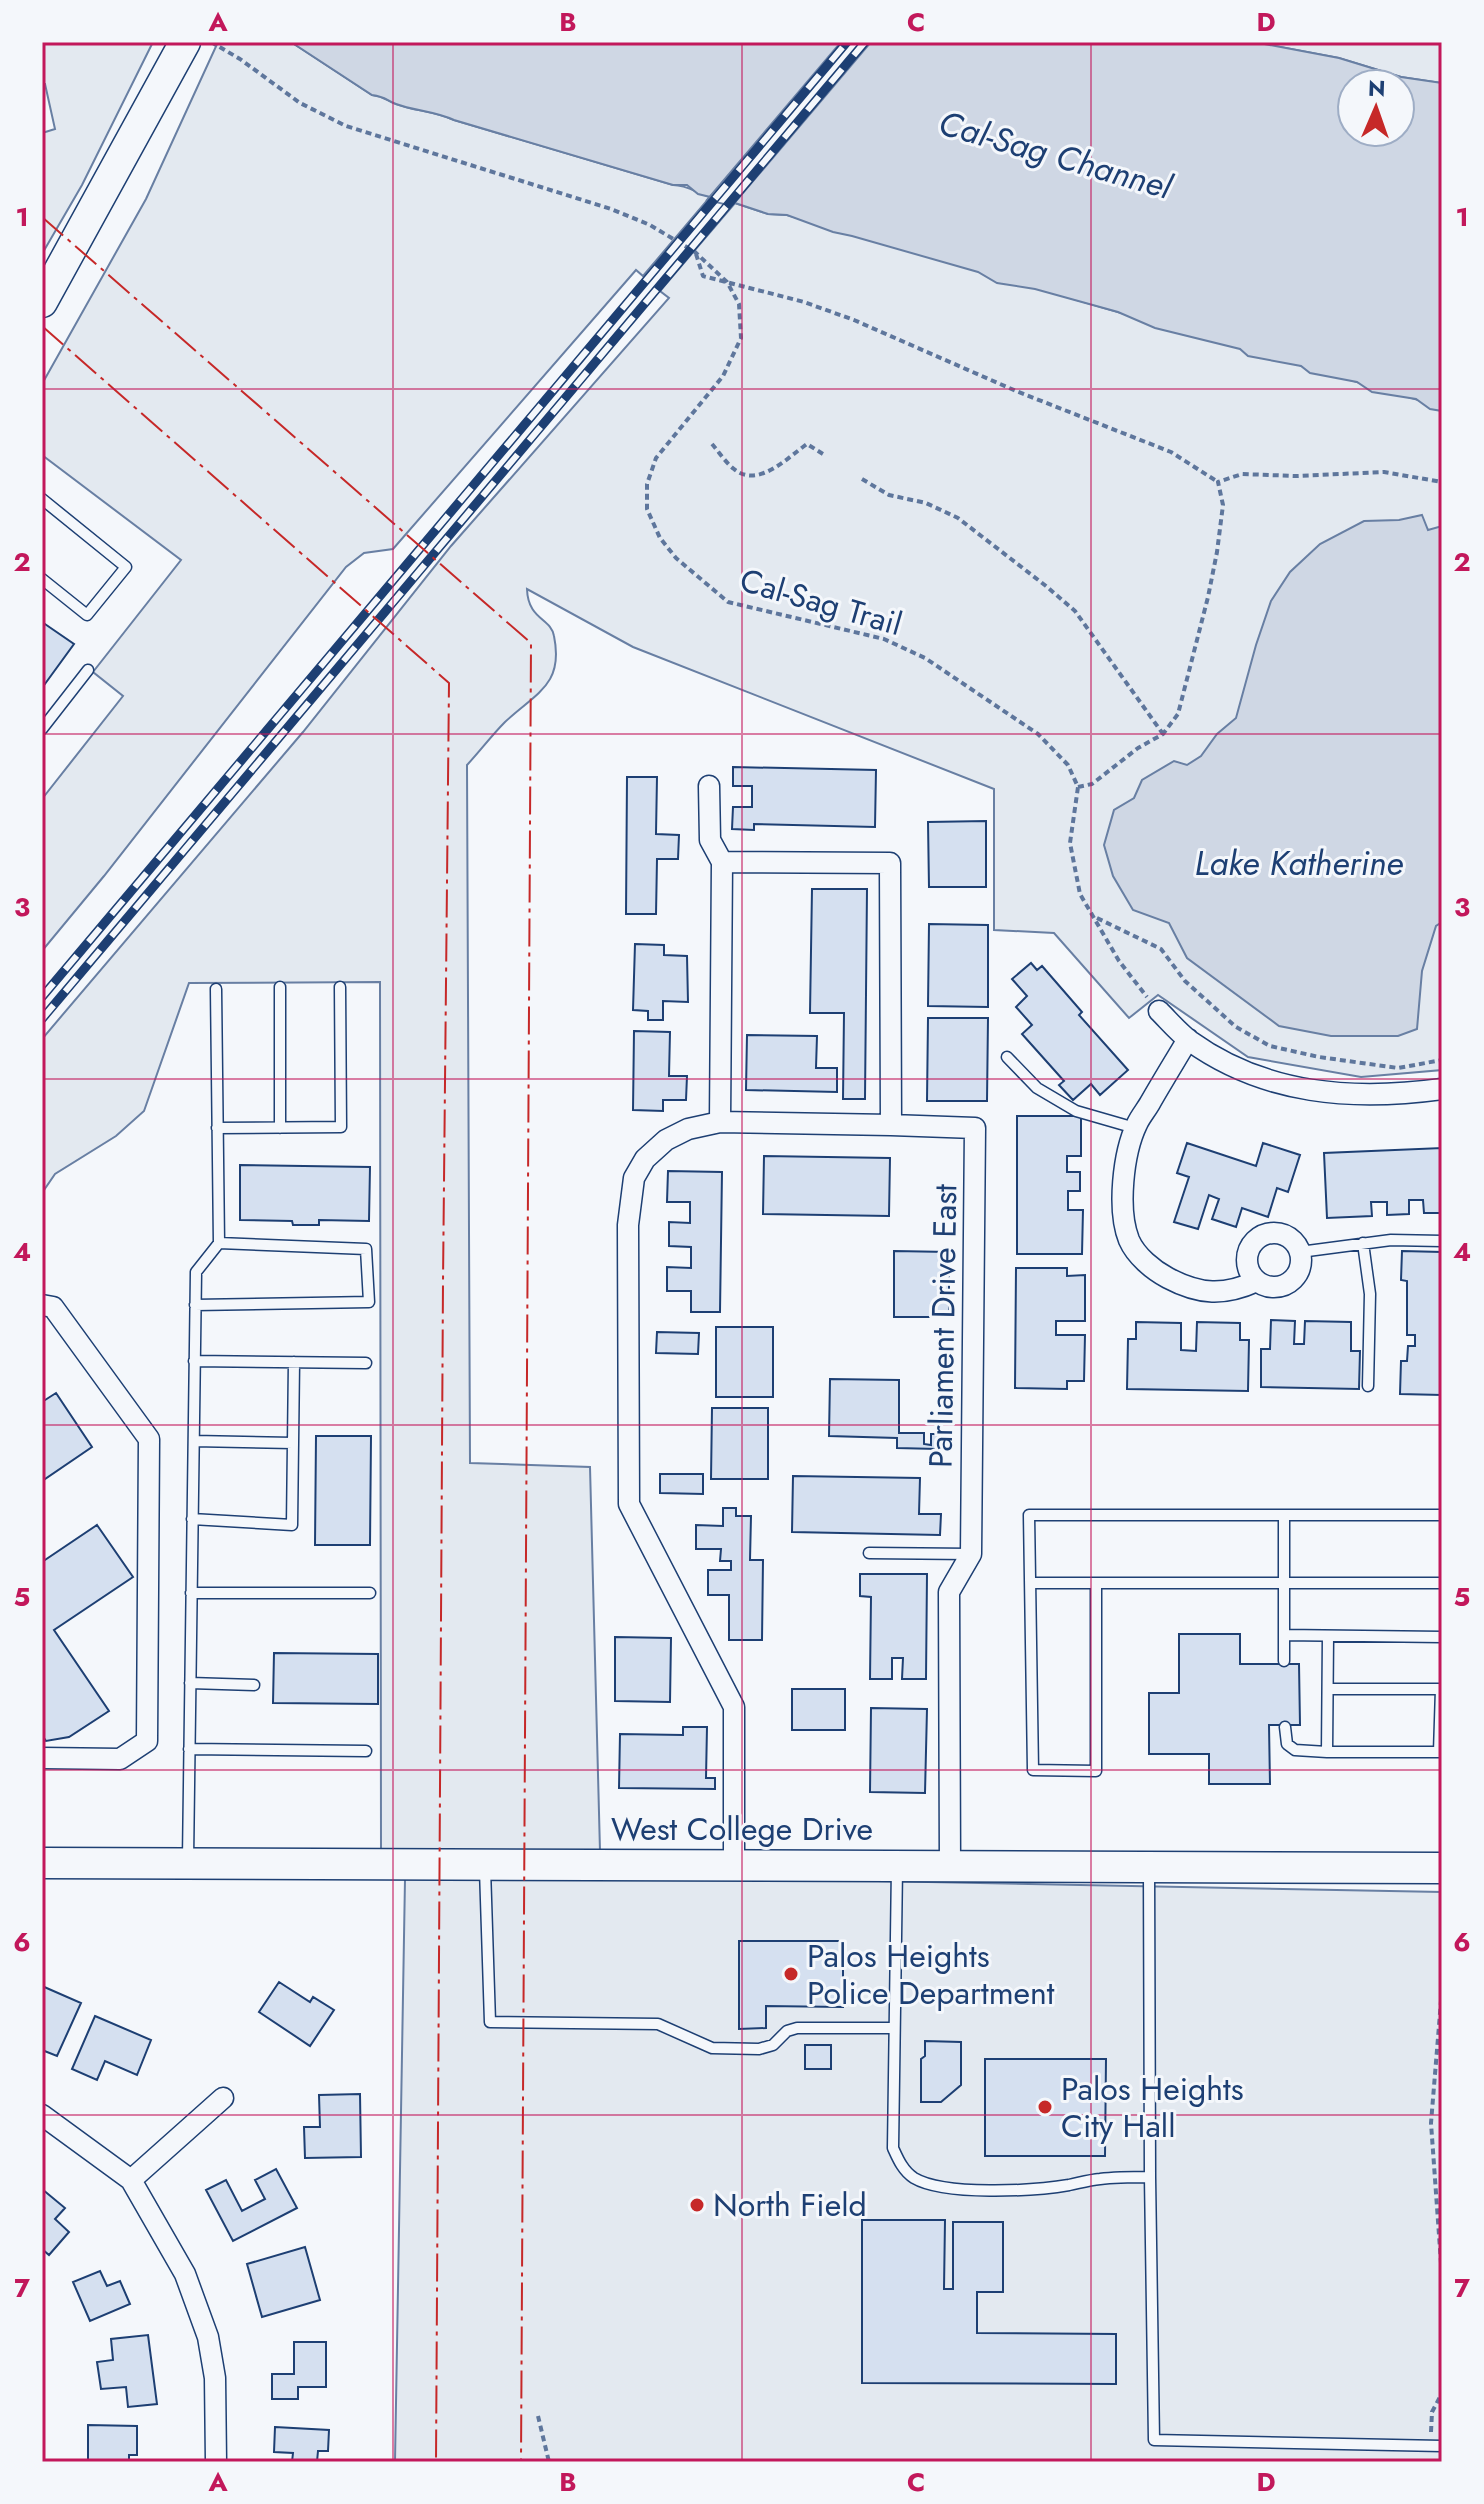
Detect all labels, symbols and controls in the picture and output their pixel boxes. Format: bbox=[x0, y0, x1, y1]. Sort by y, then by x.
text: A bbox=[207, 3, 228, 41]
text: B bbox=[559, 3, 577, 41]
text: C bbox=[907, 3, 925, 41]
text: D bbox=[1256, 3, 1276, 41]
north arrow bbox=[1336, 68, 1416, 148]
text: N bbox=[1367, 72, 1386, 104]
water label: Cal-Sag Channel bbox=[933, 98, 1178, 212]
text: 1 bbox=[15, 198, 29, 236]
text: 1 bbox=[1455, 198, 1469, 236]
text: 2 bbox=[13, 543, 31, 581]
text: 2 bbox=[1453, 543, 1471, 581]
street label: Cal-Sag Trail bbox=[735, 557, 907, 647]
water label: Lake Katherine bbox=[1195, 839, 1403, 888]
text: 3 bbox=[14, 888, 30, 926]
text: 3 bbox=[1454, 888, 1470, 926]
street label: Parliament Drive East bbox=[918, 1183, 968, 1468]
text: 4 bbox=[13, 1233, 31, 1271]
text: 4 bbox=[1453, 1233, 1471, 1271]
text: 5 bbox=[14, 1578, 30, 1616]
text: 5 bbox=[1454, 1578, 1470, 1616]
street label: West College Drive bbox=[611, 1806, 873, 1852]
text: 6 bbox=[13, 1923, 31, 1961]
text: 6 bbox=[1453, 1923, 1471, 1961]
place label: Palos Heights Police Department bbox=[807, 1933, 1055, 2016]
marker: Palos Heights Police Department bbox=[782, 1965, 800, 1983]
place label: Palos Heights City Hall bbox=[1061, 2066, 1244, 2149]
marker: Palos Heights City Hall bbox=[1036, 2098, 1054, 2116]
place label: North Field bbox=[713, 2182, 867, 2228]
marker: North Field bbox=[688, 2196, 706, 2214]
text: 7 bbox=[14, 2269, 30, 2307]
text: 7 bbox=[1454, 2269, 1470, 2307]
text: A bbox=[207, 2463, 228, 2501]
text: B bbox=[559, 2463, 577, 2501]
text: C bbox=[907, 2463, 925, 2501]
text: D bbox=[1256, 2463, 1276, 2501]

